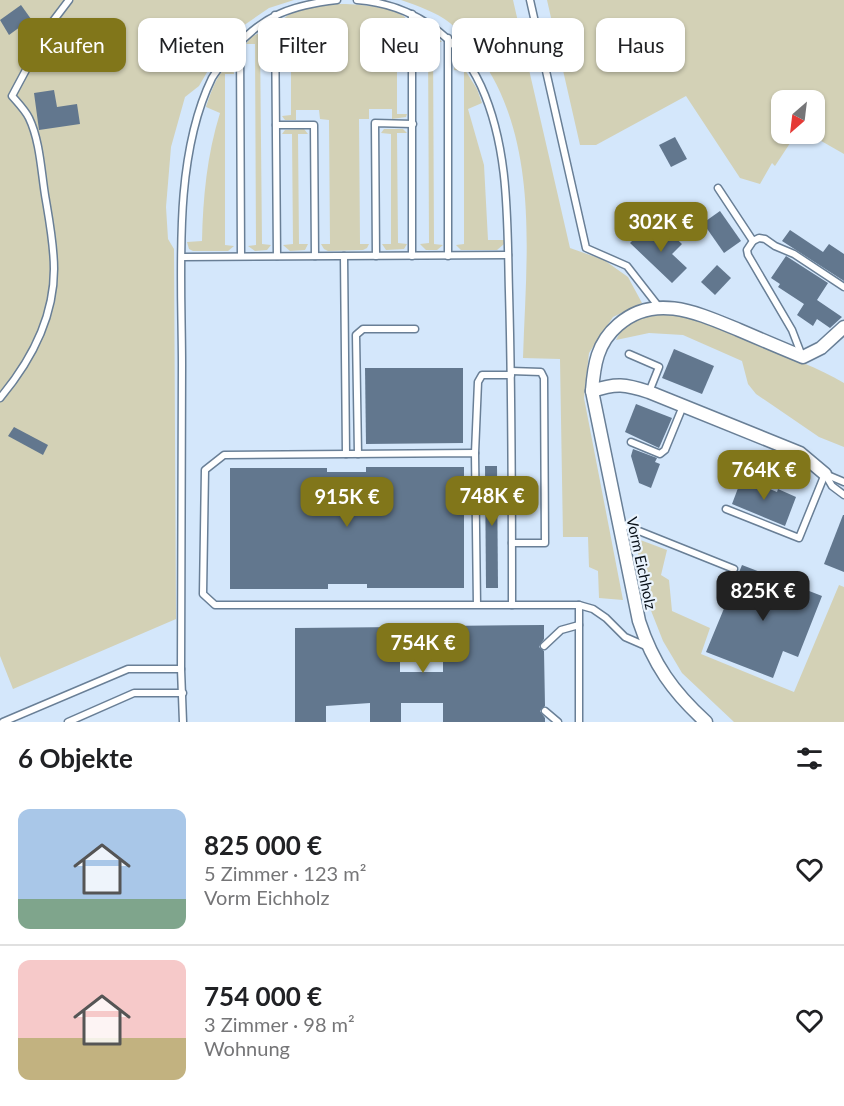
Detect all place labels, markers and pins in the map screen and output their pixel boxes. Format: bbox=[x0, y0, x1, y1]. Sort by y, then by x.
pin: 302K € bbox=[612, 202, 710, 253]
pin: 764K € bbox=[715, 450, 813, 501]
pin: 748K € bbox=[443, 476, 541, 527]
pin: 915K € bbox=[298, 477, 396, 528]
pin: 825K € bbox=[714, 571, 812, 622]
pin: 754K € bbox=[374, 623, 472, 674]

